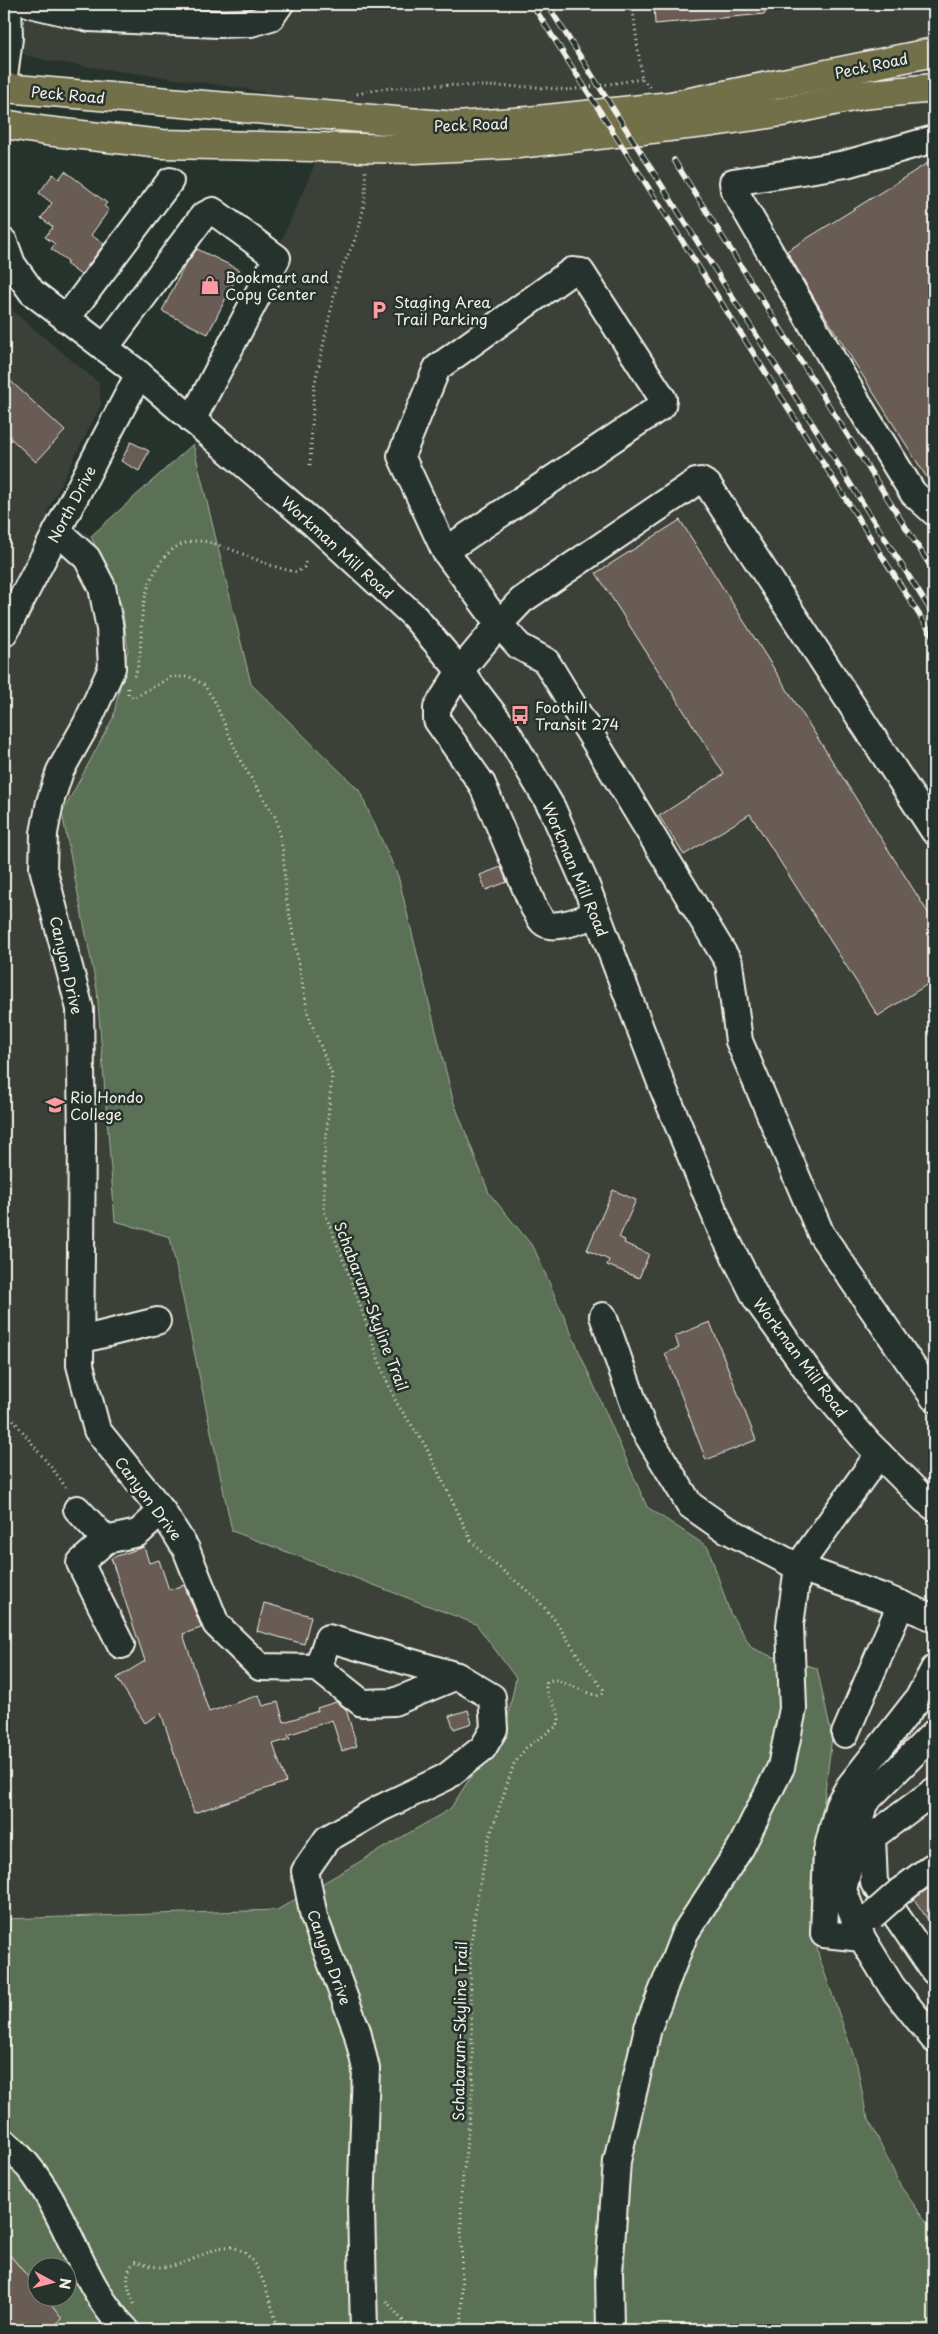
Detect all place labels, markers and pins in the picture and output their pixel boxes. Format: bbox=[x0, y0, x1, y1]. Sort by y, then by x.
place label: Bookmart and Copy Center bbox=[225, 265, 329, 305]
shop icon: Bookmart and Copy Center bbox=[199, 274, 221, 296]
place label: Staging Area Trail Parking bbox=[394, 290, 491, 330]
parking icon: Staging Area Trail Parking bbox=[368, 299, 390, 321]
place label: Foothill Transit 274 bbox=[535, 695, 619, 735]
bus stop icon: Foothill Transit 274 bbox=[509, 704, 531, 726]
place label: Rio Hondo College bbox=[70, 1085, 143, 1125]
school or university icon: Rio Hondo College bbox=[44, 1094, 66, 1116]

